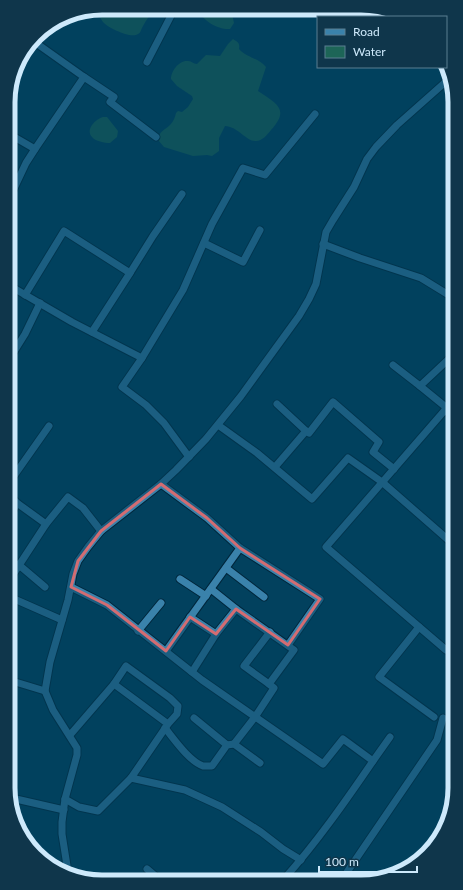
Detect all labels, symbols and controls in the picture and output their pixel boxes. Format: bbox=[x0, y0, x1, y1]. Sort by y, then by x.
legend bbox=[317, 16, 447, 68]
text: Road bbox=[353, 24, 380, 39]
text: Water bbox=[353, 44, 386, 59]
scale bar bbox=[319, 848, 417, 874]
text: 100 m bbox=[325, 854, 359, 869]

